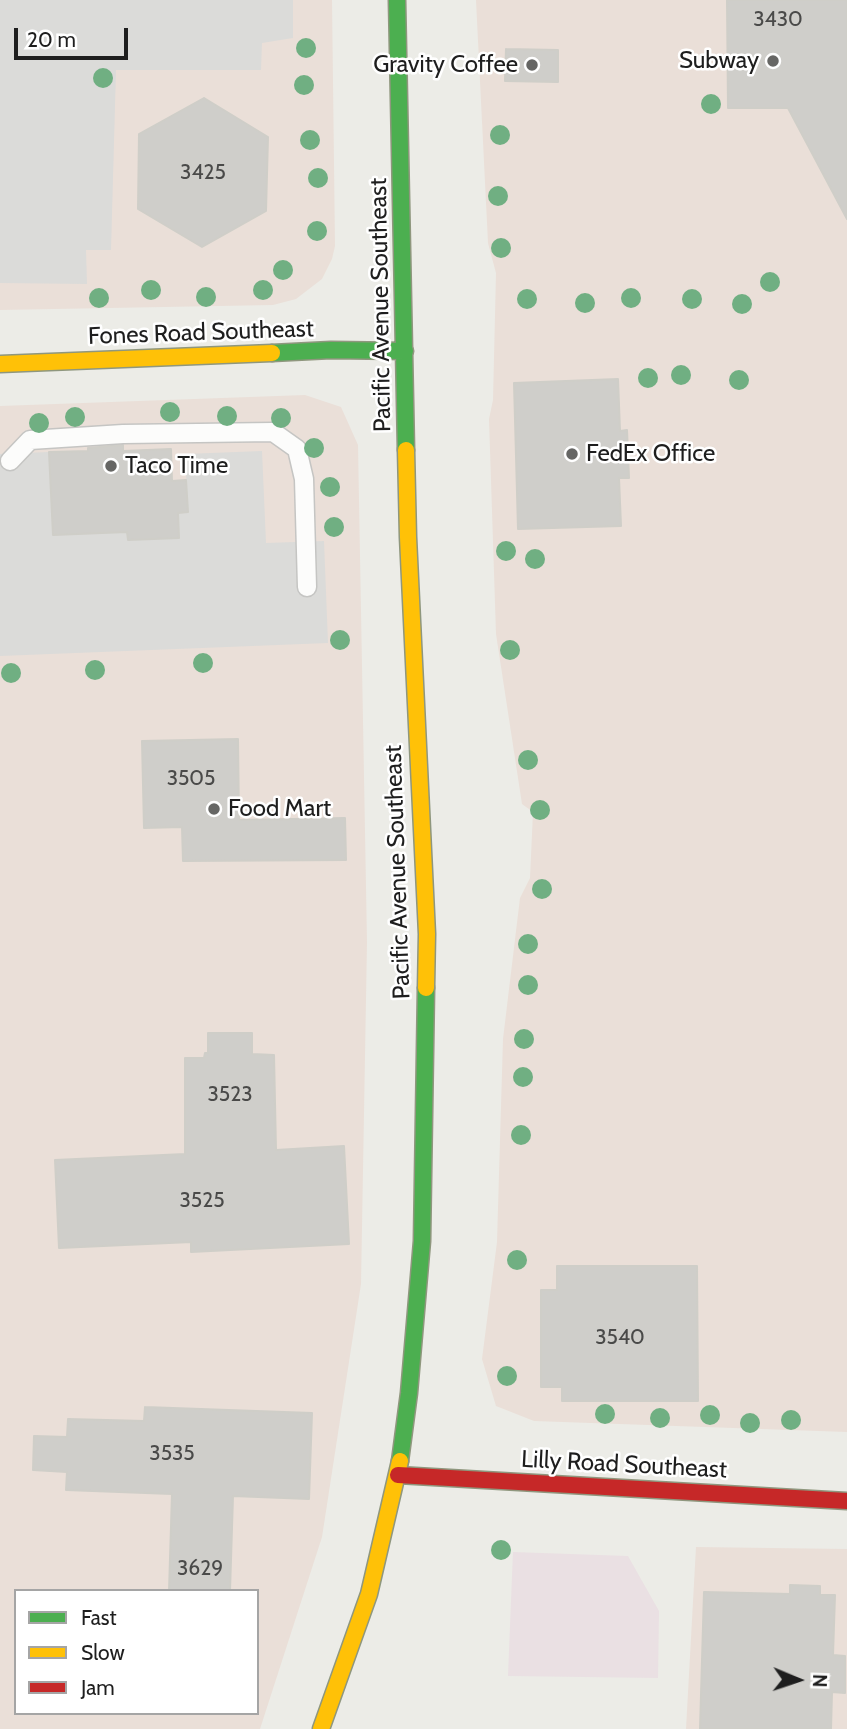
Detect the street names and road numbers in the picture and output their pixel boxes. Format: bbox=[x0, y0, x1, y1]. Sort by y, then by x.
street label: Pacific Avenue Southeast bbox=[364, 178, 398, 432]
street label: Fones Road Southeast bbox=[88, 315, 314, 351]
street label: Pacific Avenue Southeast bbox=[379, 744, 417, 1000]
street label: Lilly Road Southeast bbox=[520, 1445, 728, 1485]

